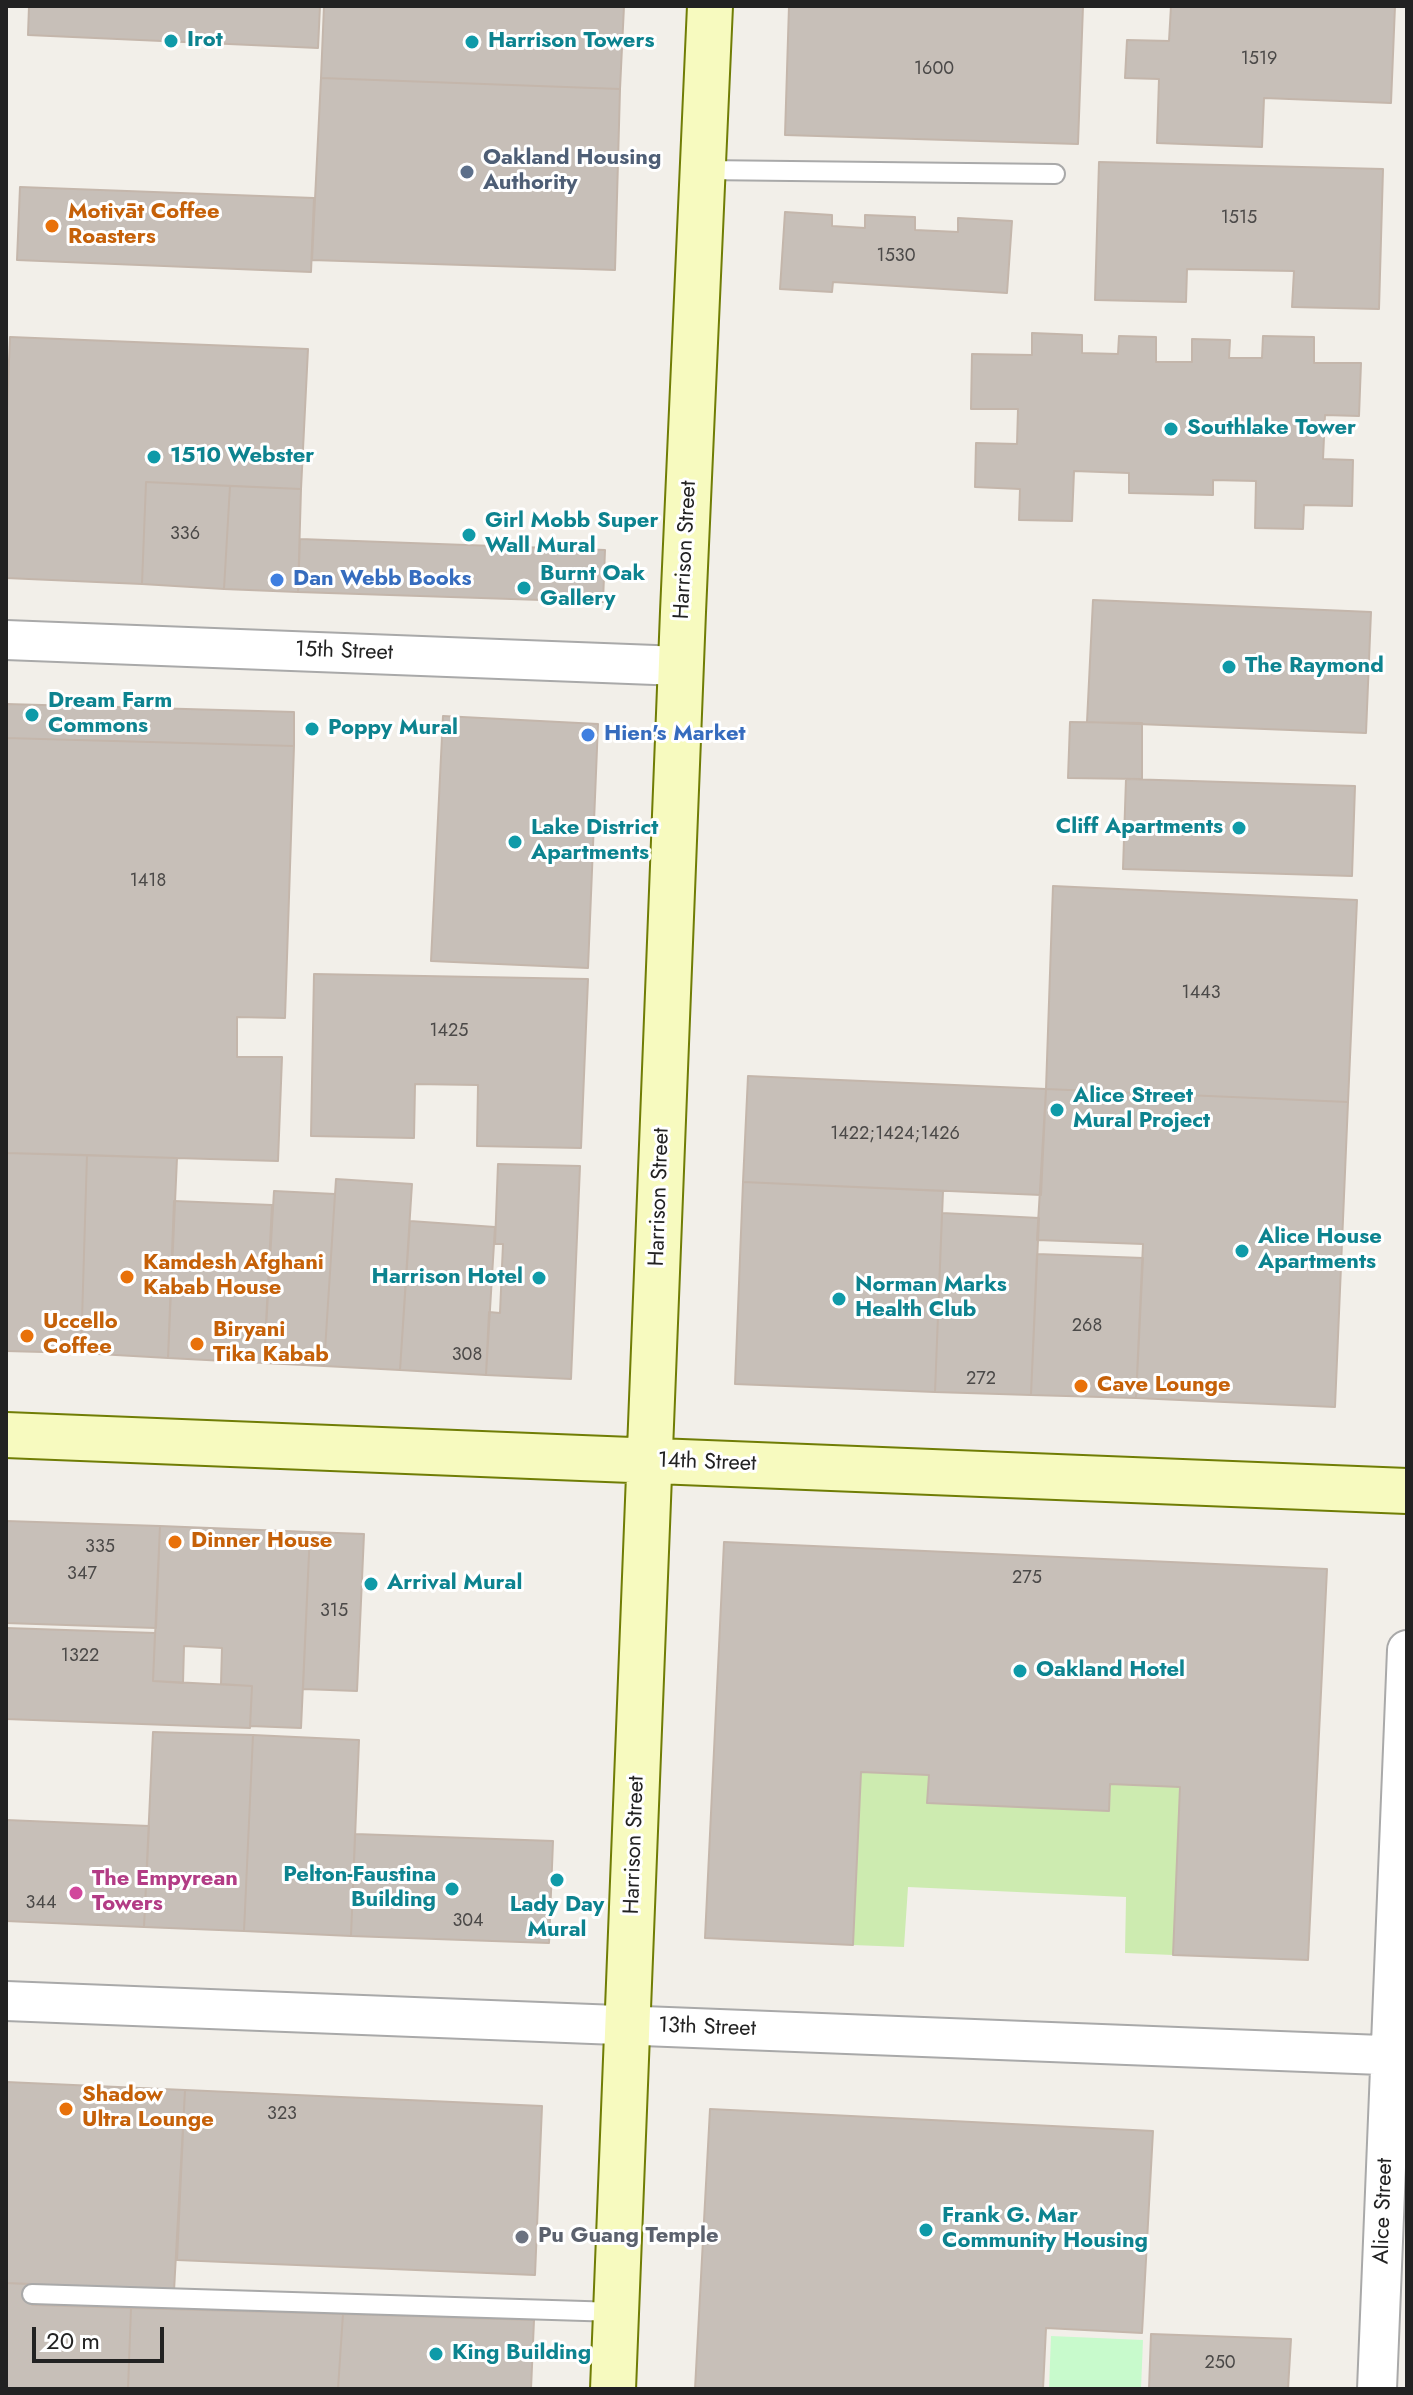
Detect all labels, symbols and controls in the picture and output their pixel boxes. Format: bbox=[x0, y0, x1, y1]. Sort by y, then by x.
place label: Irot bbox=[187, 28, 223, 54]
place label: Harrison Towers bbox=[488, 29, 654, 55]
marker: Irot bbox=[162, 32, 180, 50]
marker: Harrison Towers bbox=[463, 33, 481, 51]
house number: 1519 bbox=[1241, 49, 1277, 71]
house number: 1600 bbox=[914, 59, 954, 81]
place label: Oakland Housing Authority bbox=[483, 146, 661, 198]
marker: Oakland Housing Authority bbox=[458, 163, 476, 181]
place label: Motivāt Coffee Roasters bbox=[68, 200, 220, 252]
house number: 1515 bbox=[1221, 208, 1257, 230]
marker: Motivāt Coffee Roasters bbox=[43, 217, 61, 235]
house number: 1530 bbox=[877, 246, 915, 268]
place label: Southlake Tower bbox=[1187, 416, 1356, 442]
marker: Southlake Tower bbox=[1162, 420, 1180, 438]
place label: 1510 Webster bbox=[170, 444, 314, 470]
marker: 1510 Webster bbox=[145, 448, 163, 466]
street label: Harrison Street bbox=[669, 480, 703, 620]
place label: Girl Mobb Super Wall Mural bbox=[485, 509, 659, 560]
house number: 336 bbox=[170, 524, 200, 546]
marker: Girl Mobb Super Wall Mural bbox=[460, 526, 478, 544]
place label: Burnt Oak Gallery bbox=[540, 562, 645, 614]
place label: Dan Webb Books bbox=[293, 567, 472, 593]
marker: Dan Webb Books bbox=[268, 571, 286, 589]
marker: Burnt Oak Gallery bbox=[515, 579, 533, 597]
street label: 15th Street bbox=[294, 637, 394, 667]
place label: The Raymond bbox=[1245, 654, 1384, 680]
marker: The Raymond bbox=[1220, 658, 1238, 676]
place label: Dream Farm Commons bbox=[48, 689, 172, 740]
marker: Dream Farm Commons bbox=[23, 706, 41, 724]
place label: Poppy Mural bbox=[328, 716, 458, 742]
marker: Poppy Mural bbox=[303, 720, 321, 738]
place label: Hien's Market bbox=[604, 722, 746, 748]
marker: Hien's Market bbox=[579, 726, 597, 744]
place label: Cliff Apartments bbox=[1056, 815, 1223, 841]
place label: Lake District Apartments bbox=[531, 816, 658, 868]
marker: Cliff Apartments bbox=[1230, 819, 1248, 837]
marker: Lake District Apartments bbox=[506, 833, 524, 851]
house number: 1418 bbox=[130, 871, 166, 893]
house number: 1443 bbox=[1182, 983, 1220, 1005]
house number: 1425 bbox=[430, 1021, 468, 1043]
place label: Alice Street Mural Project bbox=[1073, 1084, 1210, 1136]
marker: Alice Street Mural Project bbox=[1048, 1101, 1066, 1119]
house number: 1422;1424;1426 bbox=[830, 1124, 960, 1146]
street label: Harrison Street bbox=[644, 1127, 676, 1267]
place label: Alice House Apartments bbox=[1258, 1225, 1382, 1276]
marker: Alice House Apartments bbox=[1233, 1242, 1251, 1260]
place label: Kamdesh Afghani Kabab House bbox=[143, 1251, 324, 1302]
place label: Harrison Hotel bbox=[372, 1265, 523, 1291]
marker: Kamdesh Afghani Kabab House bbox=[118, 1268, 136, 1286]
marker: Harrison Hotel bbox=[530, 1269, 548, 1287]
place label: Norman Marks Health Club bbox=[855, 1273, 1007, 1324]
marker: Norman Marks Health Club bbox=[830, 1290, 848, 1308]
place label: Uccello Coffee bbox=[43, 1310, 118, 1362]
house number: 268 bbox=[1072, 1316, 1102, 1338]
place label: Biryani Tika Kabab bbox=[213, 1318, 329, 1370]
marker: Uccello Coffee bbox=[18, 1327, 36, 1345]
marker: Biryani Tika Kabab bbox=[188, 1335, 206, 1353]
house number: 308 bbox=[452, 1345, 482, 1367]
house number: 272 bbox=[966, 1369, 996, 1391]
place label: Cave Lounge bbox=[1097, 1373, 1231, 1399]
marker: Cave Lounge bbox=[1072, 1377, 1090, 1395]
street label: 14th Street bbox=[657, 1448, 757, 1478]
place label: Dinner House bbox=[191, 1529, 332, 1555]
marker: Dinner House bbox=[166, 1533, 184, 1551]
house number: 335 bbox=[85, 1537, 115, 1559]
house number: 347 bbox=[67, 1564, 97, 1586]
house number: 275 bbox=[1012, 1568, 1042, 1590]
place label: Arrival Mural bbox=[387, 1571, 522, 1597]
marker: Arrival Mural bbox=[362, 1575, 380, 1593]
house number: 315 bbox=[320, 1601, 348, 1623]
house number: 1322 bbox=[61, 1646, 99, 1668]
place label: Oakland Hotel bbox=[1036, 1658, 1185, 1684]
marker: Oakland Hotel bbox=[1011, 1662, 1029, 1680]
street label: Harrison Street bbox=[619, 1775, 651, 1915]
place label: Pelton-Faustina Building bbox=[283, 1863, 436, 1914]
place label: The Empyrean Towers bbox=[92, 1867, 238, 1918]
marker: Lady Day Mural bbox=[548, 1871, 566, 1889]
marker: Pelton-Faustina Building bbox=[443, 1880, 461, 1898]
marker: The Empyrean Towers bbox=[67, 1884, 85, 1902]
house number: 344 bbox=[26, 1893, 56, 1915]
place label: Lady Day Mural bbox=[510, 1893, 604, 1944]
house number: 304 bbox=[452, 1911, 484, 1933]
street label: 13th Street bbox=[658, 2013, 756, 2043]
place label: Shadow Ultra Lounge bbox=[82, 2083, 214, 2134]
marker: Shadow Ultra Lounge bbox=[57, 2100, 75, 2118]
house number: 323 bbox=[267, 2104, 297, 2126]
street label: Alice Street bbox=[1369, 2157, 1399, 2265]
place label: Frank G. Mar Community Housing bbox=[942, 2204, 1148, 2256]
marker: Frank G. Mar Community Housing bbox=[917, 2221, 935, 2239]
place label: Pu Guang Temple bbox=[538, 2224, 719, 2250]
marker: Pu Guang Temple bbox=[513, 2228, 531, 2246]
scale bar bbox=[36, 2311, 168, 2361]
text: 20 m bbox=[46, 2323, 100, 2358]
place label: King Building bbox=[452, 2341, 591, 2367]
marker: King Building bbox=[427, 2345, 445, 2363]
house number: 250 bbox=[1204, 2353, 1236, 2375]

